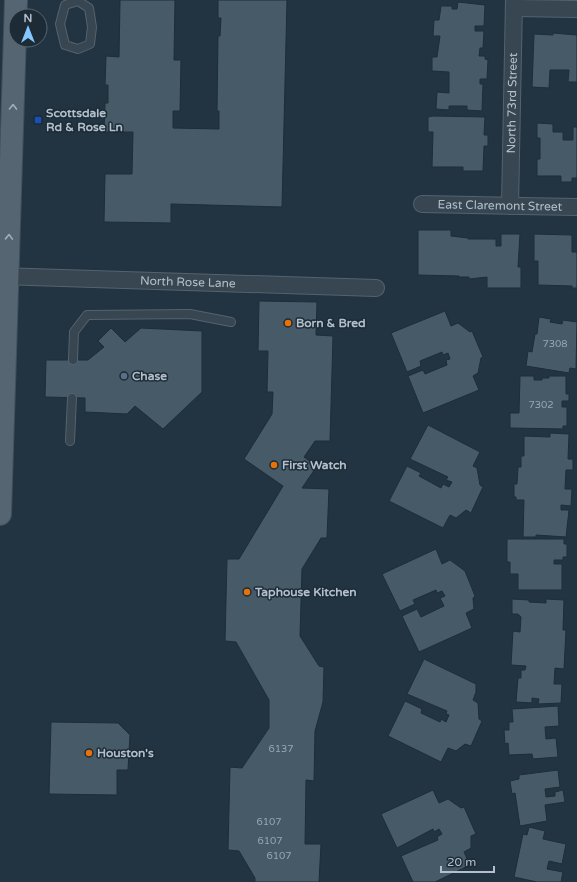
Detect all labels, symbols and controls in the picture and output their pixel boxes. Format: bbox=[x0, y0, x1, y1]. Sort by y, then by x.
north arrow bbox=[8, 8, 48, 48]
text: N bbox=[24, 12, 32, 25]
street label: North 73rd Street bbox=[504, 52, 520, 154]
one-way arrow bbox=[9, 104, 17, 110]
place label: Scottsdale Rd & Rose Ln bbox=[46, 106, 123, 134]
marker: Scottsdale Rd & Rose Ln bbox=[33, 115, 43, 125]
street label: East Claremont Street bbox=[438, 197, 563, 214]
one-way arrow bbox=[5, 234, 13, 240]
street label: North Rose Lane bbox=[140, 273, 236, 291]
place label: Born & Bred bbox=[296, 316, 366, 330]
marker: Born & Bred bbox=[283, 318, 293, 328]
house number: 7308 bbox=[542, 338, 568, 350]
place label: Chase bbox=[132, 369, 167, 383]
marker: Chase bbox=[119, 371, 129, 381]
house number: 7302 bbox=[528, 399, 554, 411]
place label: First Watch bbox=[282, 458, 347, 472]
marker: First Watch bbox=[269, 460, 279, 470]
place label: Taphouse Kitchen bbox=[254, 585, 357, 600]
marker: Taphouse Kitchen bbox=[242, 587, 252, 597]
house number: 6137 bbox=[268, 743, 294, 755]
place label: Houston's bbox=[97, 746, 154, 760]
marker: Houston's bbox=[84, 748, 94, 758]
house number: 6107 bbox=[256, 816, 282, 828]
house number: 6107 bbox=[257, 835, 283, 847]
scale bar bbox=[441, 848, 494, 874]
house number: 6107 bbox=[266, 850, 292, 862]
text: 20 m bbox=[447, 855, 476, 869]

